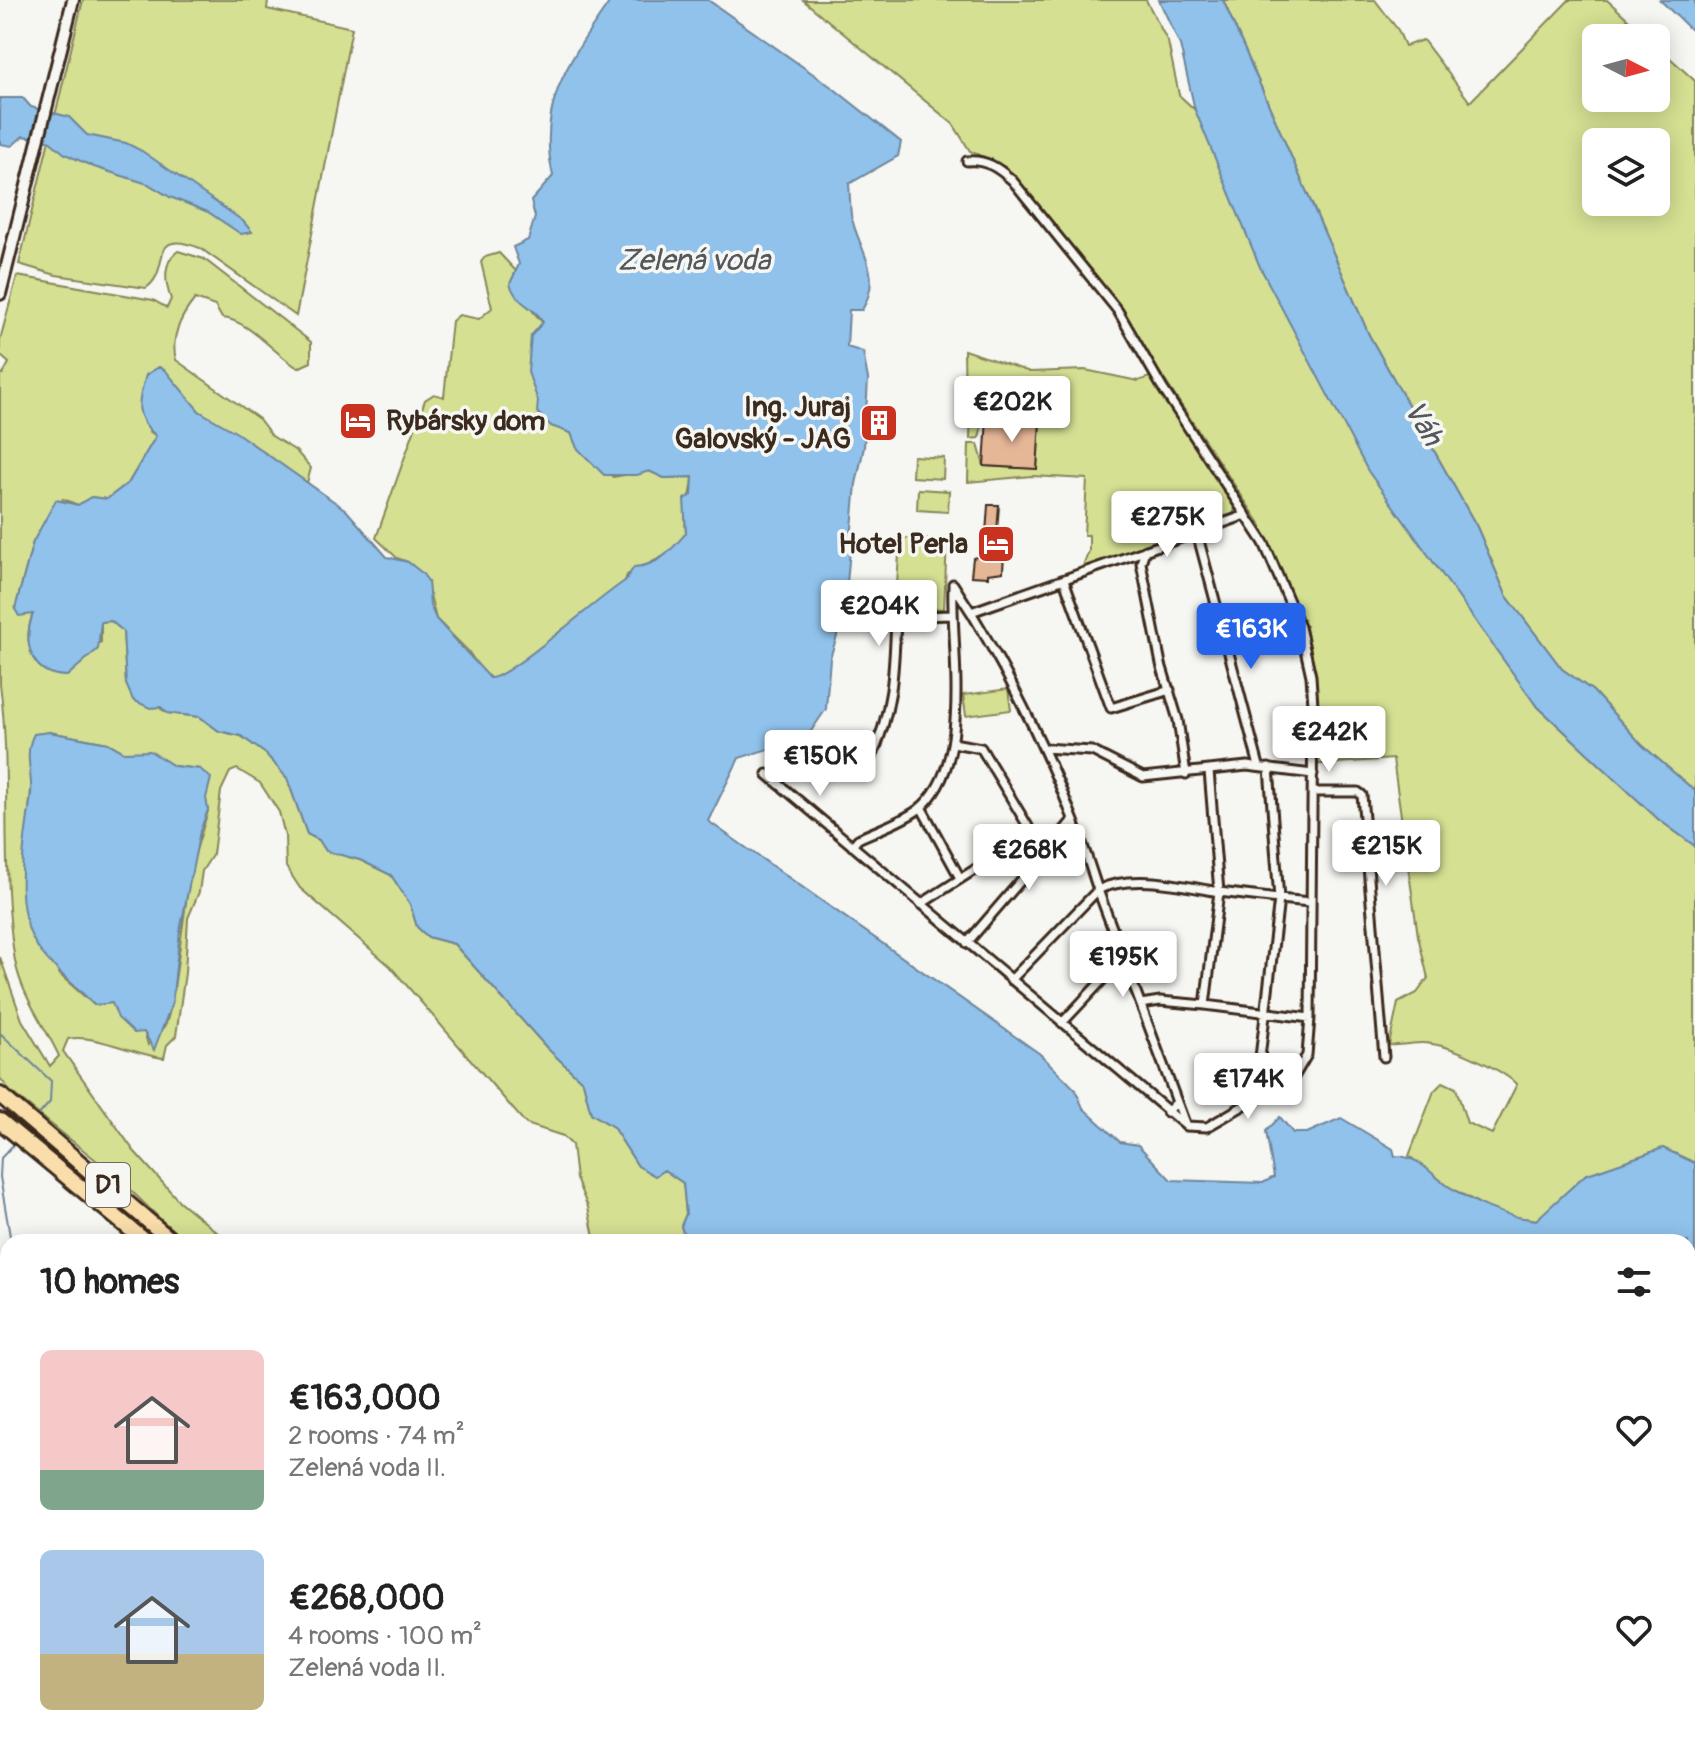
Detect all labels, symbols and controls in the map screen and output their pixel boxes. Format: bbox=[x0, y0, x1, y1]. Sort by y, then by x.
north arrow bbox=[1582, 24, 1670, 112]
map controls bbox=[1582, 24, 1670, 216]
button: layers bbox=[1582, 128, 1670, 216]
water label: Zelená voda bbox=[618, 242, 772, 279]
pin: €202K bbox=[956, 376, 1068, 444]
text: €202K bbox=[972, 386, 1052, 418]
place label: Ing. Juraj Galovský - JAG bbox=[675, 390, 851, 457]
water label: Váh bbox=[1395, 394, 1452, 454]
hotel icon: Rybársky dom bbox=[337, 400, 379, 442]
building icon: Ing. Juraj Galovský - JAG bbox=[858, 402, 900, 444]
place label: Rybársky dom bbox=[386, 404, 546, 439]
pin: €275K bbox=[1111, 491, 1223, 559]
text: €275K bbox=[1129, 501, 1205, 533]
hotel icon: Hotel Perla bbox=[975, 523, 1017, 565]
place label: Hotel Perla bbox=[838, 527, 968, 562]
pin: €204K bbox=[823, 580, 935, 648]
text: €204K bbox=[839, 590, 919, 622]
pin: €163K bbox=[1195, 603, 1307, 671]
text: €163K bbox=[1215, 613, 1287, 645]
pin: €242K bbox=[1273, 706, 1385, 774]
text: €242K bbox=[1291, 716, 1368, 748]
pin: €150K bbox=[764, 730, 876, 798]
text: €150K bbox=[783, 740, 857, 772]
pin: €215K bbox=[1330, 820, 1442, 888]
pin: €268K bbox=[973, 824, 1085, 892]
text: €215K bbox=[1350, 830, 1422, 862]
text: €268K bbox=[991, 834, 1067, 866]
pin: €195K bbox=[1067, 931, 1179, 999]
text: €195K bbox=[1088, 941, 1158, 973]
pin: €174K bbox=[1192, 1053, 1304, 1121]
text: €174K bbox=[1212, 1063, 1284, 1095]
road number: D1 bbox=[86, 1163, 130, 1207]
icon: filters bbox=[1612, 1260, 1656, 1304]
text: 10 homes bbox=[40, 1261, 179, 1304]
text: €163,000 bbox=[288, 1377, 441, 1420]
icon: home bbox=[104, 1382, 200, 1478]
icon: heart bbox=[1612, 1408, 1656, 1452]
text: 2 rooms · 74 m² bbox=[288, 1420, 465, 1452]
text: Zelená voda II. bbox=[288, 1452, 446, 1484]
text: €268,000 bbox=[288, 1577, 445, 1620]
icon: home bbox=[104, 1582, 200, 1678]
icon: heart bbox=[1612, 1608, 1656, 1652]
text: 4 rooms · 100 m² bbox=[288, 1620, 482, 1652]
text: Zelená voda II. bbox=[288, 1652, 446, 1684]

